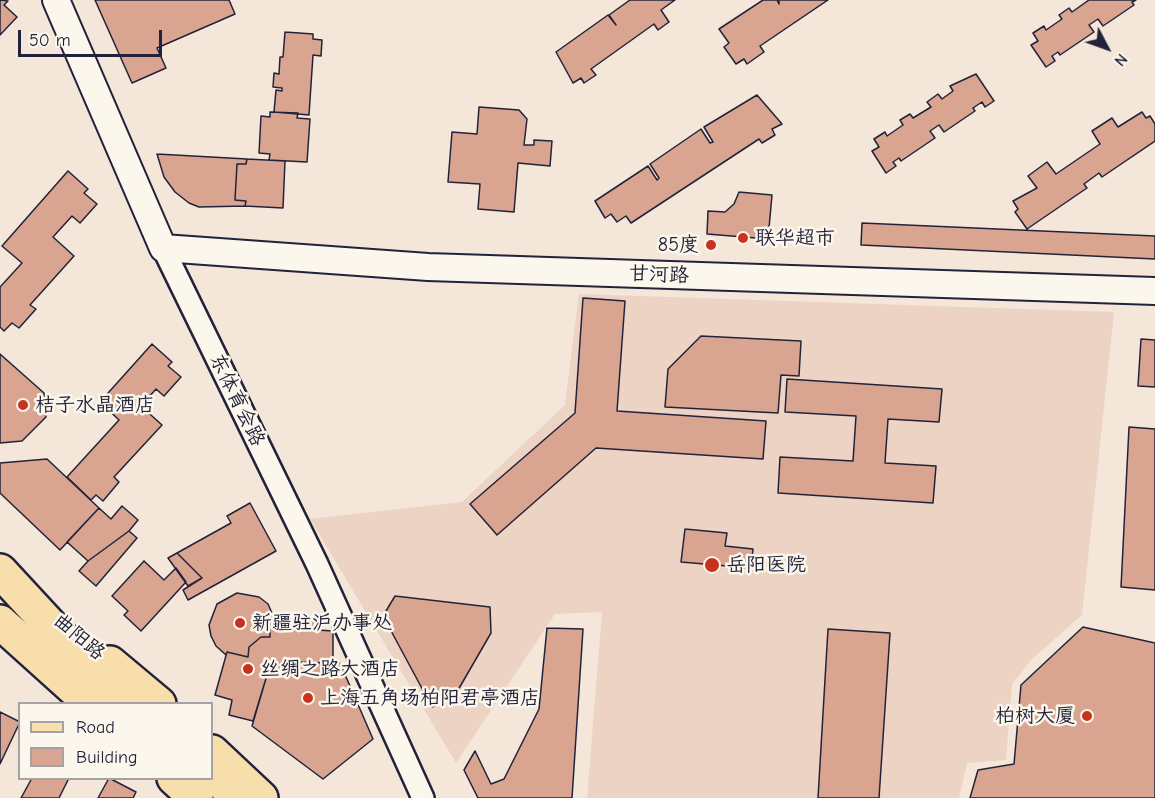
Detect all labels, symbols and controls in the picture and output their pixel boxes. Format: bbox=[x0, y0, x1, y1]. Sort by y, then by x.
scale bar bbox=[21, 18, 165, 56]
north arrow bbox=[1077, 18, 1137, 78]
text: 50 m bbox=[29, 30, 71, 51]
text: N bbox=[1110, 50, 1131, 70]
place label: 联华超市 bbox=[755, 226, 835, 250]
marker: 联华超市 bbox=[736, 231, 750, 245]
place label: 85度 bbox=[658, 233, 699, 257]
marker: 85度 bbox=[704, 238, 718, 252]
street label: 甘河路 bbox=[629, 262, 689, 288]
street label: 东体育会路 bbox=[204, 350, 270, 450]
place label: 桔子水晶酒店 bbox=[35, 393, 155, 417]
marker: 桔子水晶酒店 bbox=[16, 398, 30, 412]
place label: 岳阳医院 bbox=[726, 553, 806, 577]
marker: 岳阳医院 bbox=[703, 556, 721, 574]
street label: 曲阳路 bbox=[48, 609, 110, 665]
place label: 新疆驻沪办事处 bbox=[252, 611, 392, 635]
marker: 新疆驻沪办事处 bbox=[233, 616, 247, 630]
place label: 丝绸之路大酒店 bbox=[260, 657, 400, 681]
marker: 丝绸之路大酒店 bbox=[241, 662, 255, 676]
place label: 上海五角场柏阳君亭酒店 bbox=[320, 686, 540, 710]
marker: 上海五角场柏阳君亭酒店 bbox=[301, 691, 315, 705]
legend bbox=[18, 702, 213, 780]
place label: 柏树大厦 bbox=[995, 704, 1075, 728]
marker: 柏树大厦 bbox=[1080, 709, 1094, 723]
text: Road bbox=[76, 717, 115, 738]
text: Building bbox=[76, 747, 138, 768]

